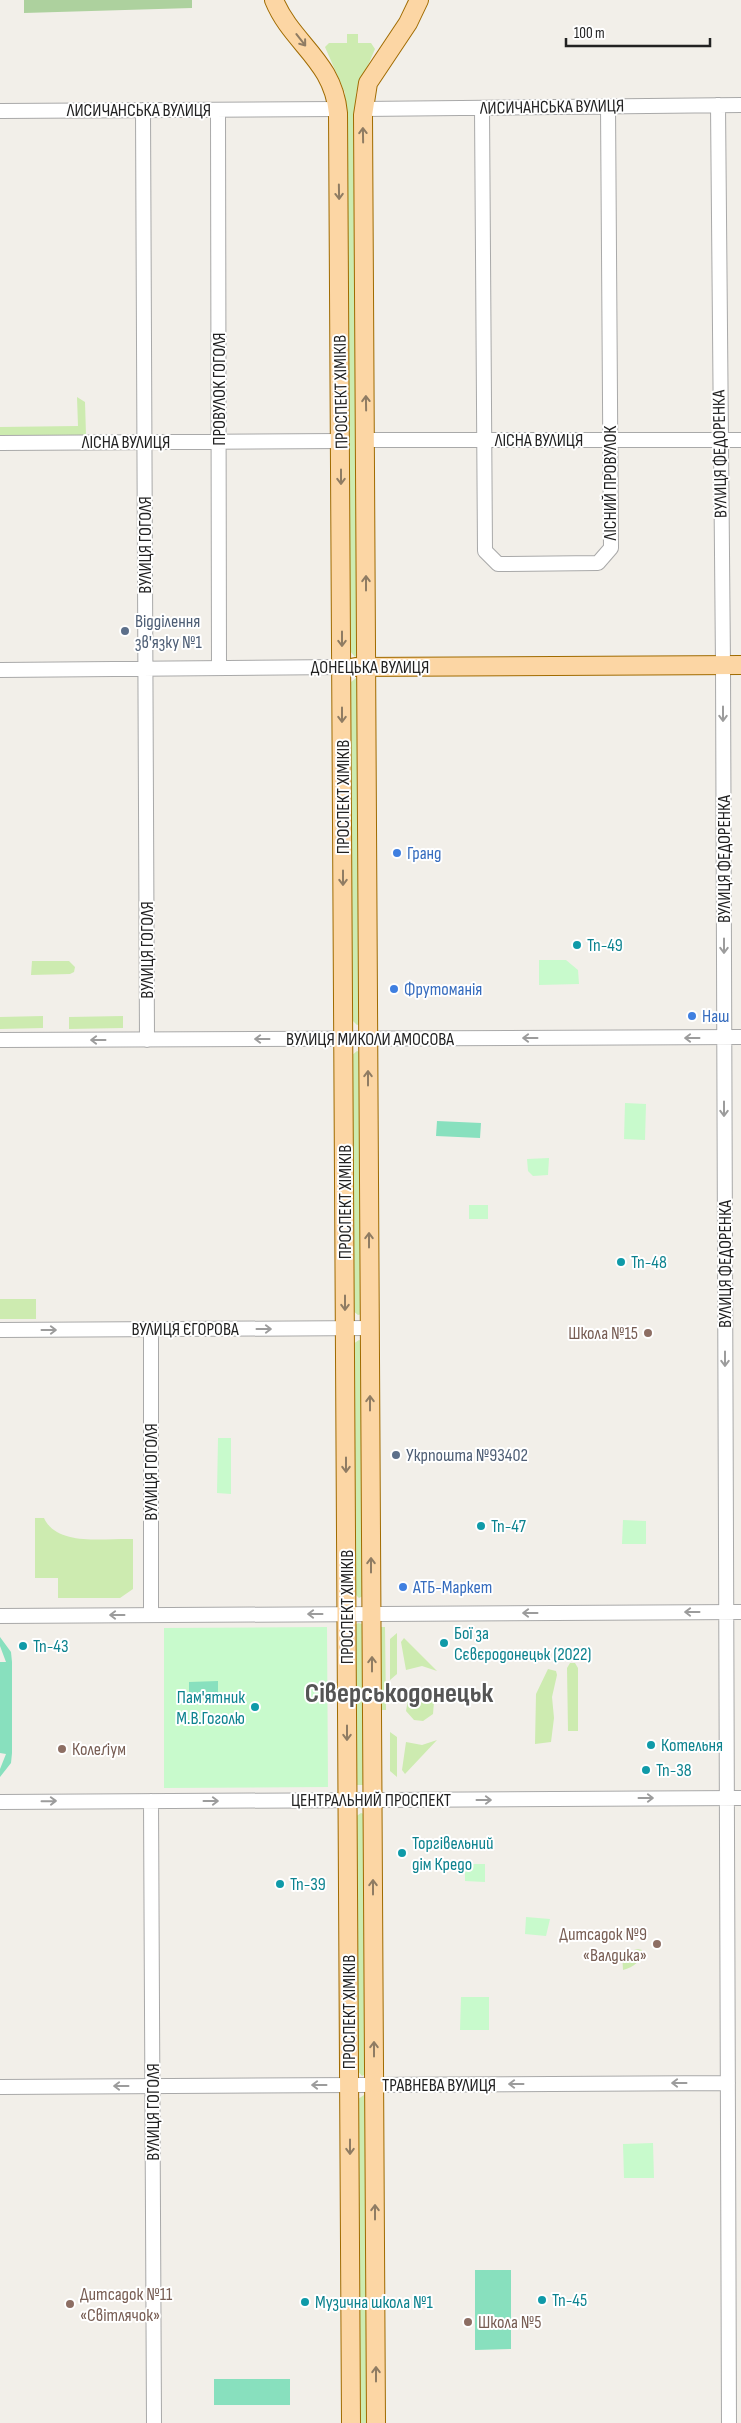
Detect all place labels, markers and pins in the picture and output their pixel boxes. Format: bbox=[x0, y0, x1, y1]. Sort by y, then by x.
place label: Відділення зв'язку №1 bbox=[135, 611, 202, 653]
marker: Відділення зв'язку №1 bbox=[119, 625, 131, 637]
place label: Гранд bbox=[407, 843, 442, 864]
marker: Гранд bbox=[391, 847, 403, 859]
place label: Тп-49 bbox=[587, 935, 623, 956]
marker: Тп-49 bbox=[571, 939, 583, 951]
place label: Фрутоманія bbox=[404, 979, 482, 1000]
marker: Фрутоманія bbox=[388, 983, 400, 995]
place label: Наш bbox=[702, 1006, 729, 1027]
marker: Наш bbox=[686, 1010, 698, 1022]
place label: Тп-48 bbox=[631, 1252, 667, 1273]
marker: Тп-48 bbox=[615, 1256, 627, 1268]
place label: Школа №15 bbox=[568, 1323, 638, 1344]
marker: Школа №15 bbox=[642, 1327, 654, 1339]
place label: Укрпошта №93402 bbox=[406, 1445, 528, 1466]
marker: Укрпошта №93402 bbox=[390, 1449, 402, 1461]
place label: Тп-47 bbox=[491, 1516, 527, 1537]
marker: Тп-47 bbox=[475, 1520, 487, 1532]
place label: АТБ-Маркет bbox=[412, 1577, 492, 1598]
marker: АТБ-Маркет bbox=[397, 1581, 409, 1593]
place label: Бої за Сєвєродонецьк (2022) bbox=[454, 1623, 591, 1665]
place label: Тп-43 bbox=[33, 1636, 68, 1657]
marker: Бої за Сєвєродонецьк (2022) bbox=[438, 1637, 450, 1649]
marker: Тп-43 bbox=[17, 1640, 29, 1652]
place label: Пам'ятник М.В.Гоголю bbox=[176, 1687, 245, 1729]
marker: Пам'ятник М.В.Гоголю bbox=[249, 1701, 261, 1713]
place label: Котельня bbox=[661, 1735, 723, 1756]
place label: Колеґіум bbox=[72, 1739, 126, 1760]
marker: Котельня bbox=[645, 1739, 657, 1751]
marker: Колеґіум bbox=[56, 1743, 68, 1755]
place label: Тп-38 bbox=[656, 1760, 692, 1781]
marker: Тп-38 bbox=[640, 1764, 652, 1776]
place label: Торгівельний дім Кредо bbox=[412, 1833, 494, 1875]
marker: Торгівельний дім Кредо bbox=[396, 1847, 408, 1859]
place label: Тп-39 bbox=[290, 1874, 326, 1895]
marker: Тп-39 bbox=[274, 1878, 286, 1890]
place label: Дитсадок №9 «Валдика» bbox=[559, 1924, 647, 1966]
marker: Дитсадок №9 «Валдика» bbox=[651, 1938, 663, 1950]
place label: Дитсадок №11 «Світлячок» bbox=[80, 2284, 173, 2326]
place label: Тп-45 bbox=[552, 2290, 587, 2311]
place label: Музична школа №1 bbox=[315, 2292, 433, 2313]
marker: Тп-45 bbox=[536, 2294, 548, 2306]
marker: Музична школа №1 bbox=[299, 2296, 311, 2308]
marker: Дитсадок №11 «Світлячок» bbox=[64, 2298, 76, 2310]
place label: Школа №5 bbox=[478, 2312, 542, 2333]
marker: Школа №5 bbox=[462, 2316, 474, 2328]

